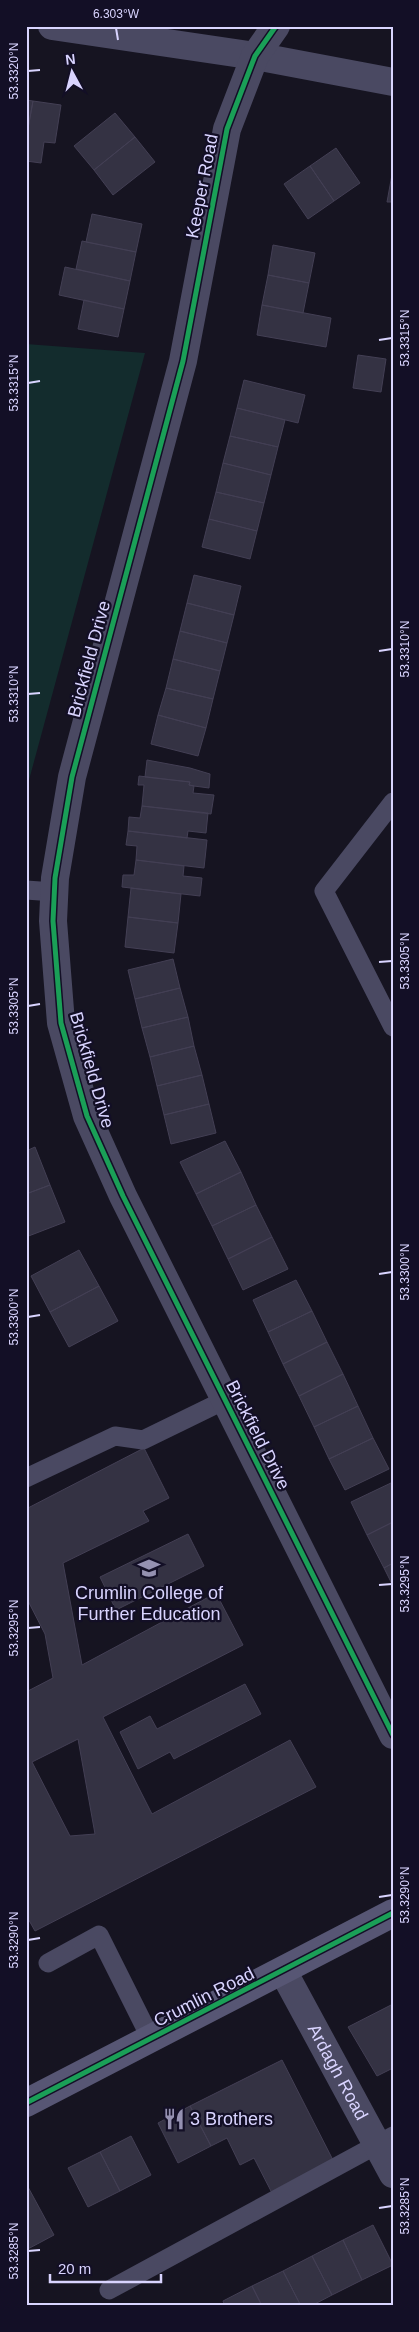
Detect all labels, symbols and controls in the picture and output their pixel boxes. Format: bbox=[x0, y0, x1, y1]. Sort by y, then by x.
text: 6.303°W bbox=[93, 7, 140, 21]
text: 53.3320°N bbox=[7, 43, 21, 99]
north arrow bbox=[48, 48, 98, 98]
text: N bbox=[64, 51, 76, 68]
street label: Keeper Road bbox=[182, 132, 222, 240]
text: 53.3315°N bbox=[398, 310, 412, 366]
text: 53.3315°N bbox=[7, 355, 21, 411]
street label: Brickfield Drive bbox=[64, 598, 114, 720]
text: 53.3310°N bbox=[398, 621, 412, 677]
text: 53.3310°N bbox=[7, 666, 21, 722]
text: 53.3305°N bbox=[398, 933, 412, 989]
text: 53.3305°N bbox=[7, 978, 21, 1034]
street label: Brickfield Drive bbox=[66, 1010, 118, 1130]
text: 53.3300°N bbox=[398, 1244, 412, 1300]
text: 53.3300°N bbox=[7, 1289, 21, 1345]
street label: Brickfield Drive bbox=[222, 1377, 294, 1493]
school or university icon: Crumlin College of Further Education bbox=[136, 1555, 162, 1581]
text: 53.3295°N bbox=[398, 1556, 412, 1612]
place label: Crumlin College of Further Education bbox=[75, 1583, 224, 1624]
text: 53.3295°N bbox=[7, 1600, 21, 1656]
text: 53.3290°N bbox=[398, 1867, 412, 1923]
text: 53.3290°N bbox=[7, 1912, 21, 1968]
street label: Crumlin Road bbox=[150, 1963, 258, 2031]
street label: Ardagh Road bbox=[304, 2021, 372, 2124]
restaurant icon: 3 Brothers bbox=[161, 2106, 187, 2132]
place label: 3 Brothers bbox=[190, 2109, 273, 2129]
text: 53.3285°N bbox=[398, 2178, 412, 2234]
text: 53.3285°N bbox=[7, 2223, 21, 2279]
scale bar bbox=[50, 2252, 161, 2284]
text: 20 m bbox=[58, 2260, 91, 2277]

